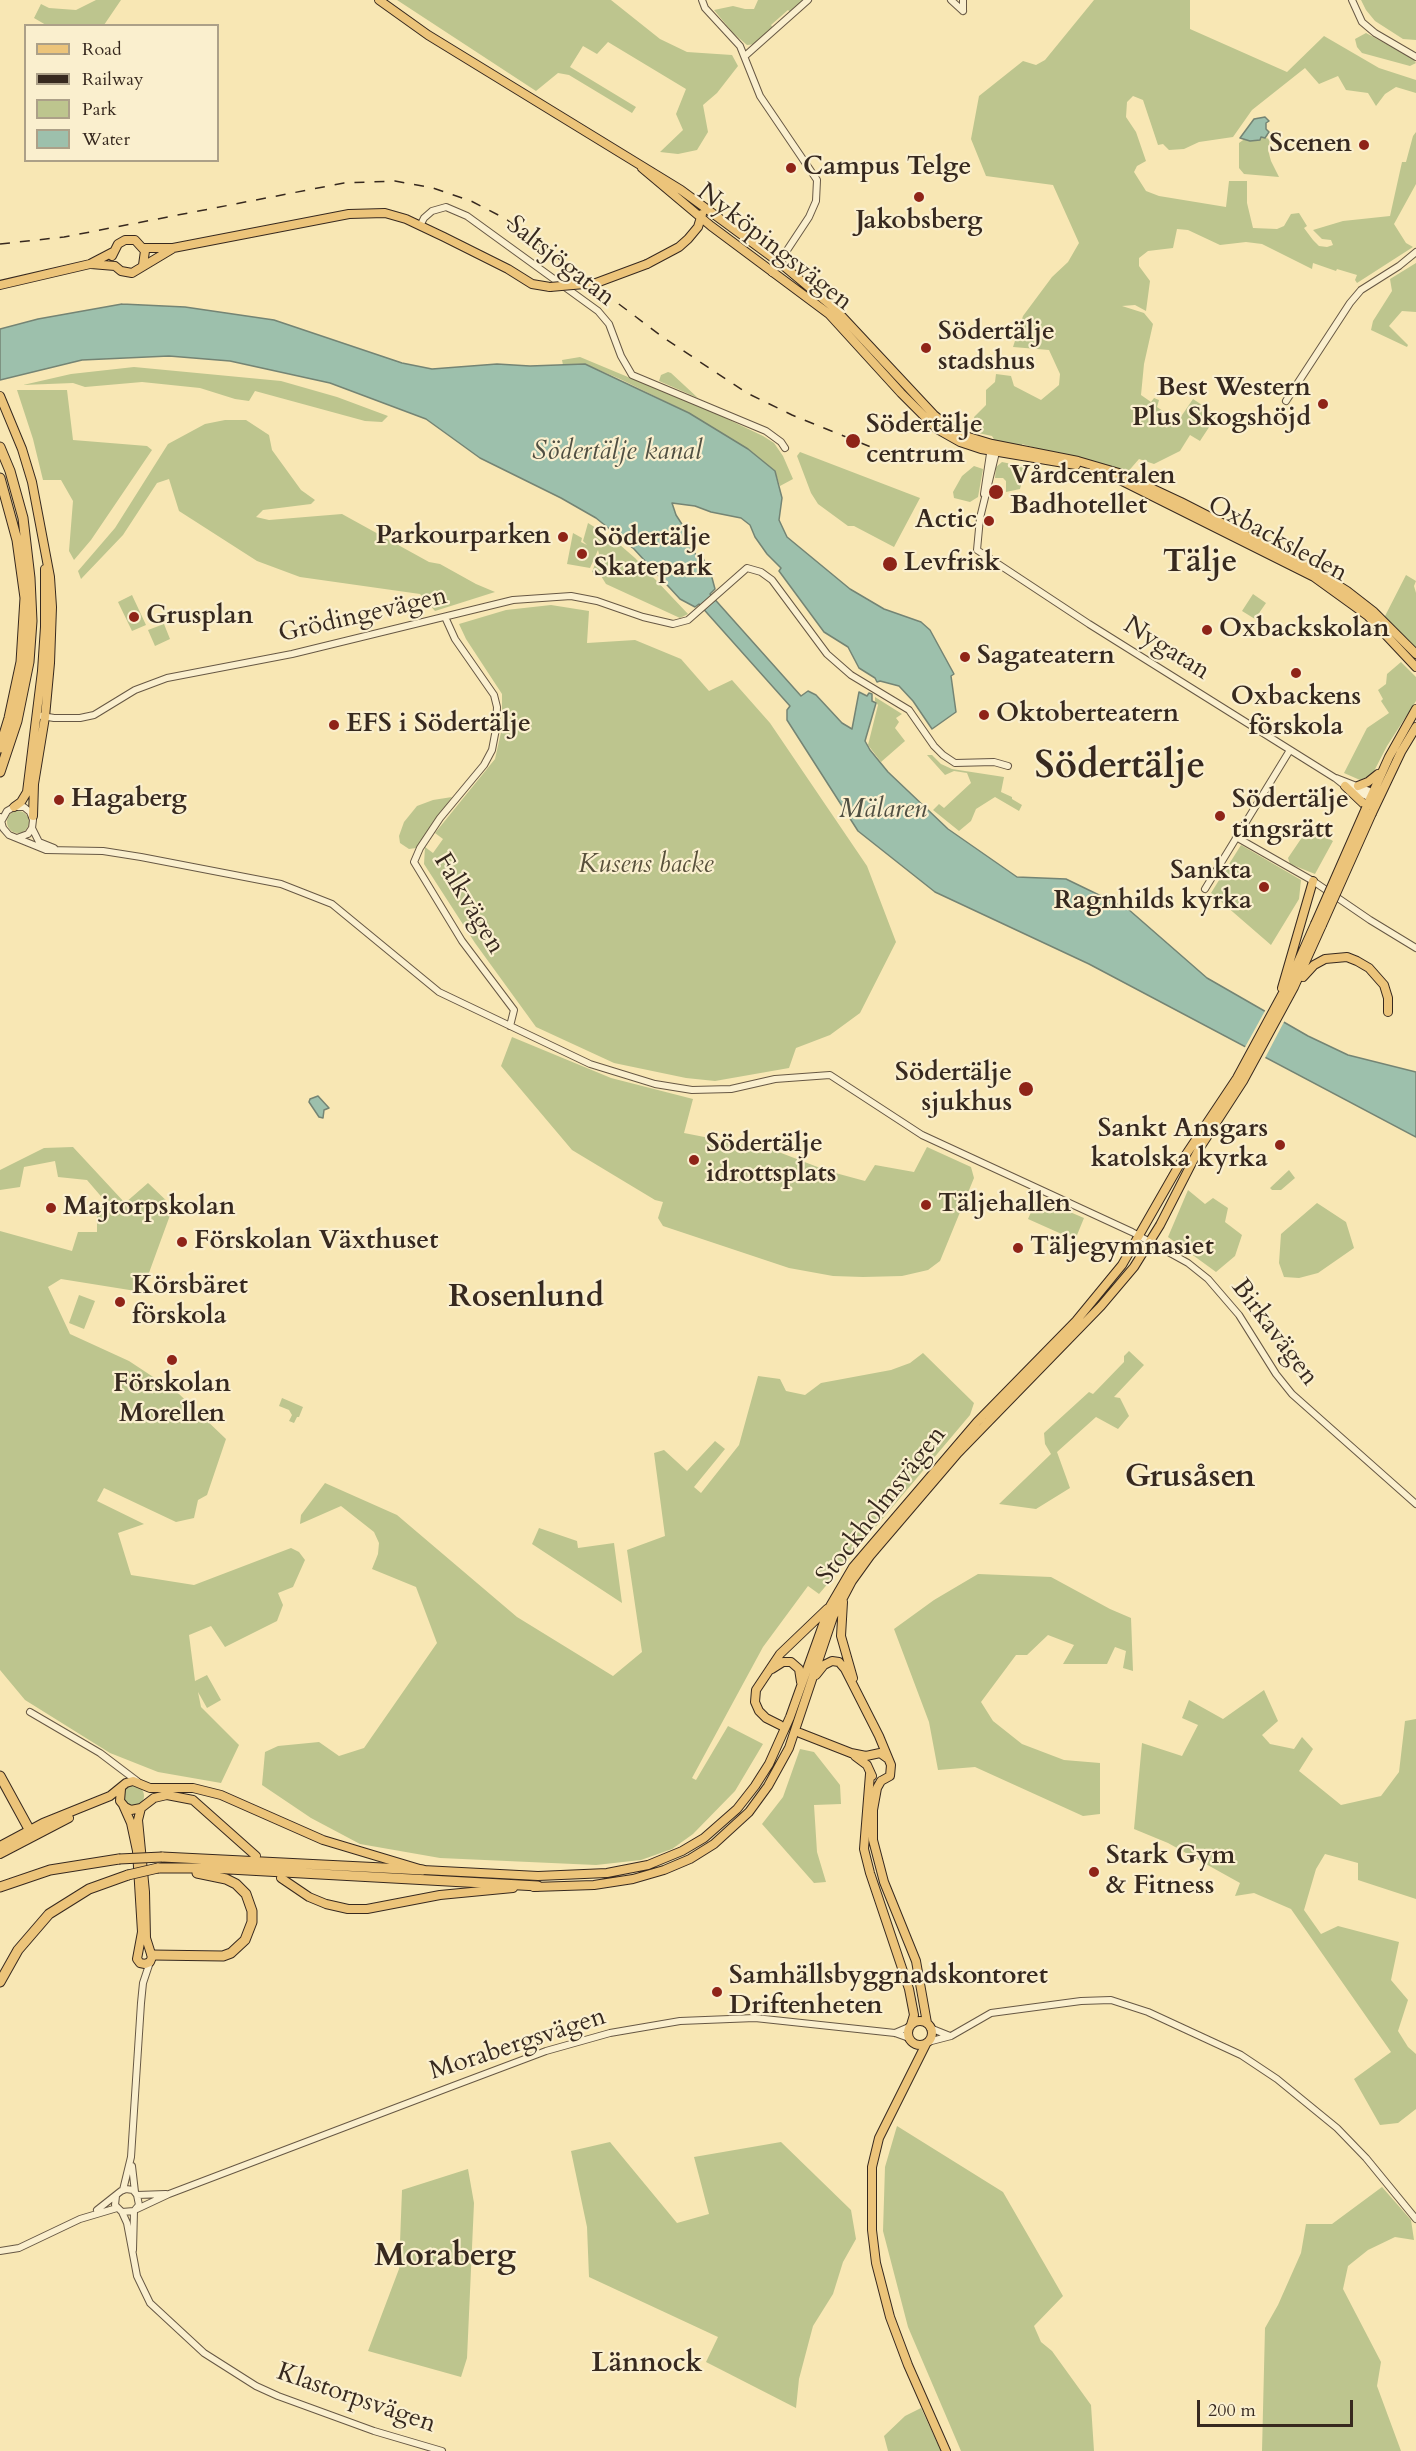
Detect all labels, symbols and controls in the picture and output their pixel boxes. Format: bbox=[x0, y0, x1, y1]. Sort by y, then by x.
legend bbox=[24, 24, 219, 162]
text: Road bbox=[82, 37, 122, 62]
text: Railway bbox=[82, 67, 144, 92]
text: Park bbox=[82, 97, 117, 122]
text: Water bbox=[82, 127, 130, 152]
place label: Scenen bbox=[1269, 129, 1352, 161]
marker: Scenen bbox=[1357, 138, 1371, 152]
place label: Campus Telge bbox=[803, 152, 971, 184]
marker: Campus Telge bbox=[784, 161, 798, 175]
street label: Nyköpingsvägen bbox=[690, 178, 858, 318]
marker: Jakobsberg bbox=[912, 190, 926, 204]
place label: Jakobsberg bbox=[855, 206, 983, 238]
street label: Saltsjögatan bbox=[499, 210, 621, 314]
place label: Södertälje stadshus bbox=[938, 317, 1055, 378]
marker: Södertälje stadshus bbox=[919, 341, 933, 355]
place label: Best Western Plus Skogshöjd bbox=[1132, 373, 1311, 434]
marker: Best Western Plus Skogshöjd bbox=[1316, 397, 1330, 411]
place label: Södertälje centrum bbox=[866, 410, 983, 472]
marker: Södertälje centrum bbox=[844, 432, 862, 450]
water label: Södertälje kanal bbox=[532, 437, 702, 469]
place label: Vårdcentralen Badhotellet bbox=[1010, 461, 1176, 522]
marker: Vårdcentralen Badhotellet bbox=[987, 483, 1005, 501]
street label: Oxbacksleden bbox=[1202, 490, 1352, 590]
place label: Actic bbox=[915, 505, 977, 537]
marker: Actic bbox=[982, 514, 996, 528]
place label: Parkourparken bbox=[376, 521, 551, 553]
place label: Södertälje Skatepark bbox=[594, 523, 713, 584]
marker: Parkourparken bbox=[556, 530, 570, 544]
district label: Tälje bbox=[1163, 545, 1237, 583]
marker: Södertälje Skatepark bbox=[575, 547, 589, 561]
place label: Levfrisk bbox=[904, 548, 1001, 580]
marker: Levfrisk bbox=[881, 555, 899, 573]
street label: Grödingevägen bbox=[276, 581, 450, 651]
place label: Grusplan bbox=[146, 601, 253, 633]
marker: Grusplan bbox=[127, 610, 141, 624]
street label: Nygatan bbox=[1117, 610, 1215, 688]
place label: Oxbackskolan bbox=[1219, 614, 1390, 646]
marker: Oxbackskolan bbox=[1200, 623, 1214, 637]
place label: Sagateatern bbox=[977, 641, 1115, 673]
marker: Sagateatern bbox=[958, 650, 972, 664]
marker: Oxbackens förskola bbox=[1289, 666, 1303, 680]
place label: Oxbackens förskola bbox=[1231, 682, 1361, 744]
place label: Oktoberteatern bbox=[996, 699, 1179, 731]
marker: Oktoberteatern bbox=[977, 708, 991, 722]
place label: EFS i Södertälje bbox=[346, 709, 531, 741]
marker: EFS i Södertälje bbox=[327, 718, 341, 732]
district label: Södertälje bbox=[1035, 745, 1205, 791]
place label: Hagaberg bbox=[71, 784, 187, 816]
place label: Södertälje tingsrätt bbox=[1232, 785, 1349, 846]
marker: Hagaberg bbox=[52, 793, 66, 807]
water label: Mälaren bbox=[839, 795, 927, 827]
marker: Södertälje tingsrätt bbox=[1213, 809, 1227, 823]
street label: Falkvägen bbox=[426, 848, 510, 960]
park label: Kusens backe bbox=[578, 850, 714, 882]
place label: Sankta Ragnhilds kyrka bbox=[1054, 856, 1252, 918]
marker: Sankta Ragnhilds kyrka bbox=[1257, 880, 1271, 894]
place label: Södertälje sjukhus bbox=[895, 1058, 1012, 1120]
marker: Södertälje sjukhus bbox=[1017, 1080, 1035, 1098]
place label: Sankt Ansgars katolska kyrka bbox=[1091, 1114, 1268, 1176]
place label: Södertälje idrottsplats bbox=[706, 1129, 836, 1190]
marker: Sankt Ansgars katolska kyrka bbox=[1273, 1138, 1287, 1152]
marker: Södertälje idrottsplats bbox=[687, 1153, 701, 1167]
place label: Täljehallen bbox=[938, 1189, 1071, 1221]
place label: Majtorpskolan bbox=[63, 1192, 236, 1224]
marker: Täljehallen bbox=[919, 1198, 933, 1212]
marker: Majtorpskolan bbox=[44, 1201, 58, 1215]
place label: Förskolan Växthuset bbox=[194, 1226, 438, 1258]
place label: Täljegymnasiet bbox=[1030, 1232, 1214, 1264]
marker: Förskolan Växthuset bbox=[175, 1235, 189, 1249]
marker: Täljegymnasiet bbox=[1011, 1241, 1025, 1255]
place label: Körsbäret förskola bbox=[132, 1271, 248, 1332]
street label: Birkavägen bbox=[1224, 1274, 1324, 1392]
district label: Rosenlund bbox=[448, 1280, 604, 1318]
marker: Körsbäret förskola bbox=[113, 1295, 127, 1309]
marker: Förskolan Morellen bbox=[165, 1353, 179, 1367]
place label: Förskolan Morellen bbox=[113, 1369, 231, 1430]
street label: Stockholmsvägen bbox=[810, 1421, 954, 1591]
district label: Grusåsen bbox=[1125, 1460, 1255, 1498]
place label: Stark Gym & Fitness bbox=[1106, 1841, 1235, 1902]
marker: Stark Gym & Fitness bbox=[1087, 1865, 1101, 1879]
place label: Samhällsbyggnadskontoret Driftenheten bbox=[729, 1961, 1048, 2022]
marker: Samhällsbyggnadskontoret Driftenheten bbox=[710, 1985, 724, 1999]
street label: Morabergsvägen bbox=[426, 2002, 610, 2088]
district label: Moraberg bbox=[374, 2239, 516, 2277]
district label: Lännock bbox=[592, 2349, 702, 2381]
street label: Klastorpsvägen bbox=[272, 2357, 440, 2441]
scale bar bbox=[1200, 2388, 1356, 2426]
text: 200 m bbox=[1208, 2398, 1256, 2423]

